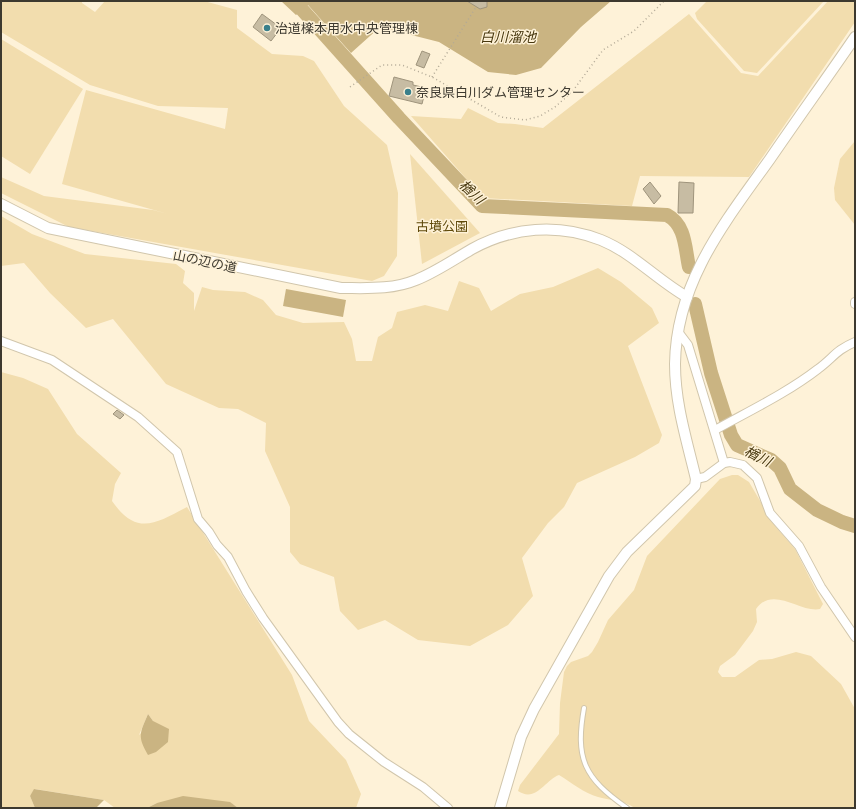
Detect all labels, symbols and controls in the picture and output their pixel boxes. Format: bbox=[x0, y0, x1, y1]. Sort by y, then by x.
place label: 治道檪本用水中央管理棟 bbox=[275, 21, 418, 38]
marker: 治道檪本用水中央管理棟 bbox=[262, 23, 272, 33]
water label: 白川溜池 bbox=[480, 30, 538, 47]
place label: 奈良県白川ダム管理センター bbox=[416, 85, 585, 102]
marker: 奈良県白川ダム管理センター bbox=[403, 87, 413, 97]
water label: 楢川 bbox=[455, 177, 488, 210]
park label: 古墳公園 bbox=[416, 220, 468, 236]
street label: 山の辺の道 bbox=[171, 248, 238, 278]
water label: 楢川 bbox=[741, 443, 775, 472]

